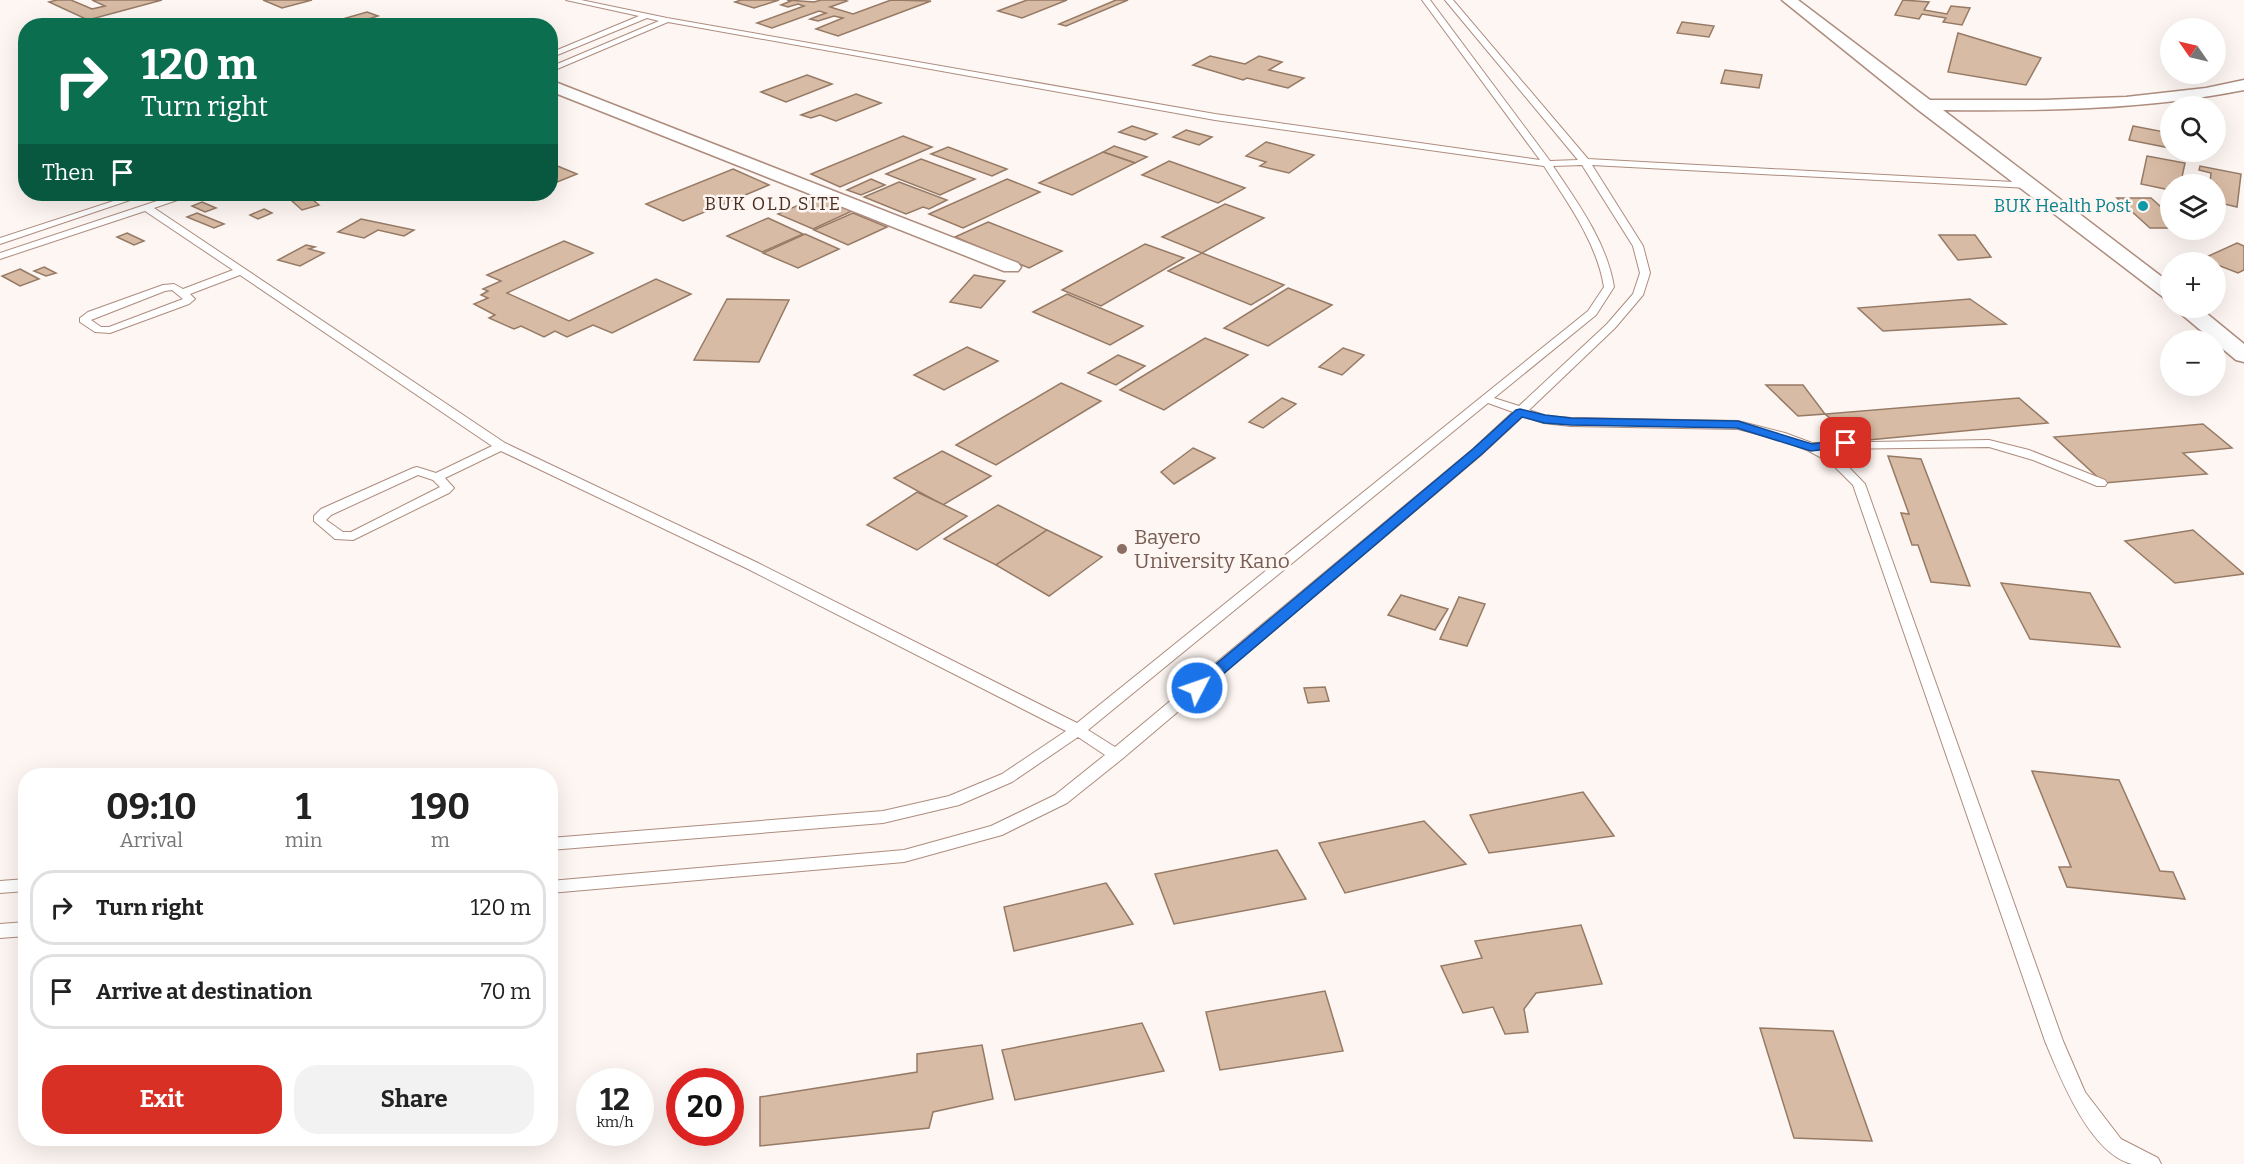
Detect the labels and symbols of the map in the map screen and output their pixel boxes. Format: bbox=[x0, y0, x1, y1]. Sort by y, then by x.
north arrow bbox=[2160, 18, 2226, 84]
district label: BUK OLD SITE bbox=[704, 193, 842, 215]
place label: BUK Health Post bbox=[1994, 195, 2131, 217]
marker: BUK Health Post bbox=[2136, 199, 2150, 213]
pin bbox=[1820, 417, 1871, 468]
place label: Bayero University Kano bbox=[1134, 524, 1290, 574]
marker: Bayero University Kano bbox=[1115, 542, 1129, 556]
position arrow bbox=[1165, 656, 1229, 720]
speed limit sign: 20 bbox=[666, 1068, 744, 1146]

